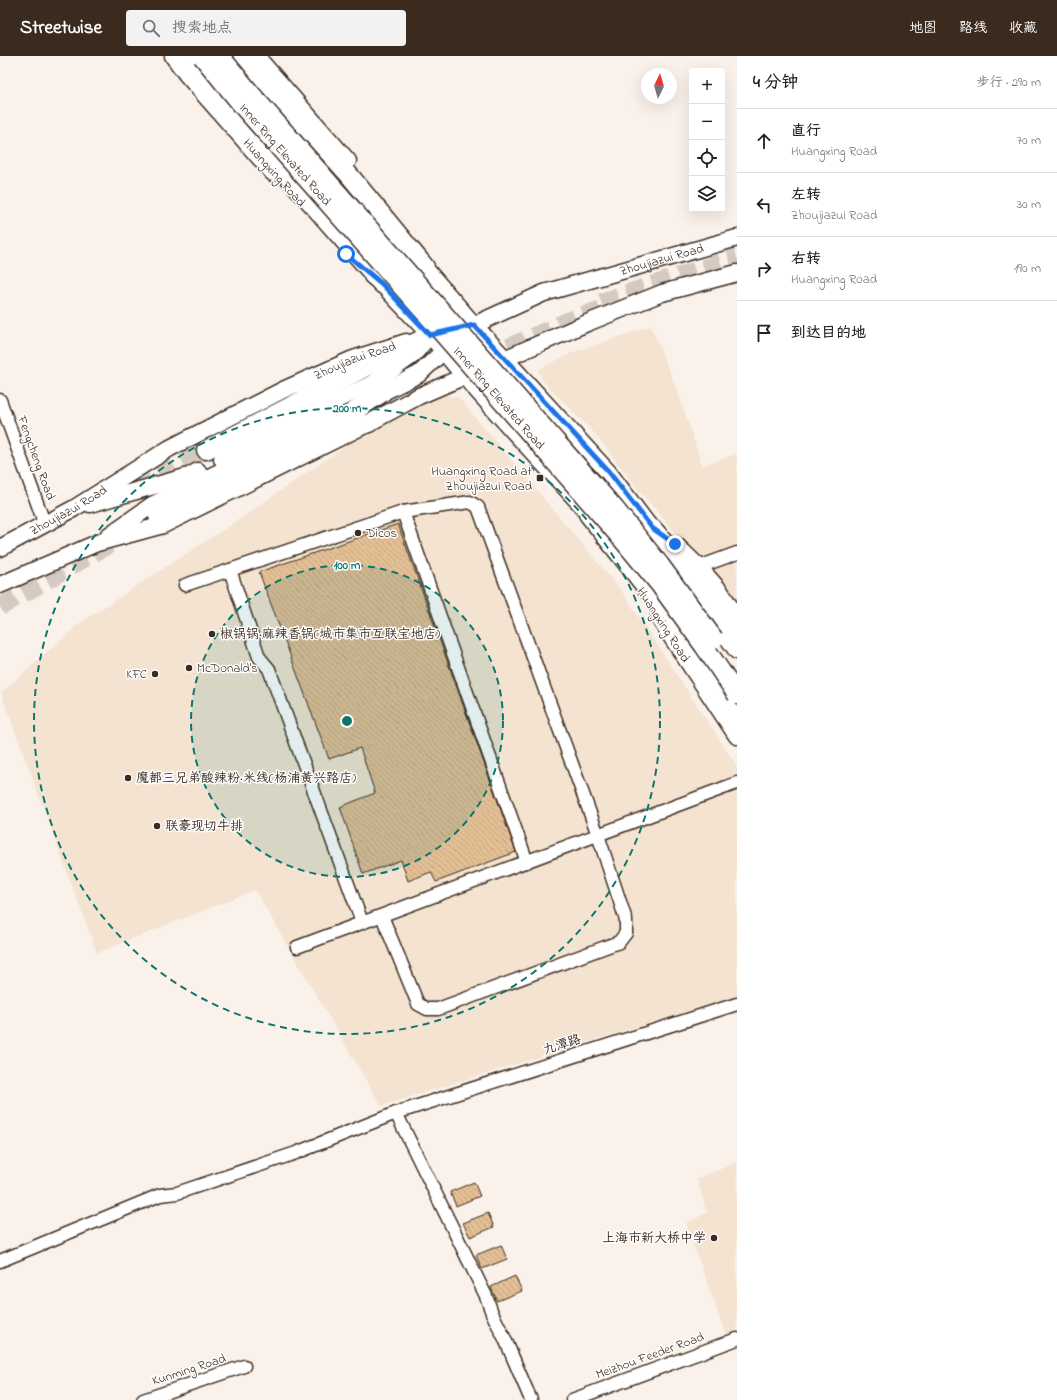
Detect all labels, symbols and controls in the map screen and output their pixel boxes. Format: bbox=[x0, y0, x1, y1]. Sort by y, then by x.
search box bbox=[126, 10, 406, 46]
text: Streetwise bbox=[20, 15, 102, 42]
icon: search bbox=[140, 17, 162, 39]
text: 搜索地点 bbox=[172, 17, 232, 39]
text: 地图 bbox=[909, 18, 937, 39]
text: 路线 bbox=[959, 18, 987, 39]
text: 收藏 bbox=[1009, 18, 1037, 39]
north arrow bbox=[641, 68, 677, 104]
map controls bbox=[689, 68, 725, 212]
button: + bbox=[689, 68, 725, 104]
text: 4 分钟 bbox=[753, 70, 798, 95]
text: 步行 · 290 m bbox=[976, 73, 1041, 92]
street label: Inner Ring Elevated Road bbox=[235, 99, 336, 210]
button: − bbox=[689, 104, 725, 140]
text: 直行 bbox=[791, 120, 821, 142]
icon: ahead bbox=[753, 130, 775, 152]
text: 70 m bbox=[1017, 131, 1041, 150]
street label: Huangxing Road bbox=[237, 135, 310, 213]
button: locate bbox=[689, 140, 725, 176]
text: Huangxing Road bbox=[791, 142, 877, 161]
button: layers bbox=[689, 176, 725, 212]
text: 左转 bbox=[791, 184, 821, 206]
icon: left bbox=[753, 194, 775, 216]
text: 30 m bbox=[1017, 195, 1041, 214]
text: Zhoujiazui Road bbox=[791, 206, 877, 225]
street label: Zhoujiazui Road bbox=[617, 238, 706, 281]
route start bbox=[337, 245, 355, 263]
text: 右转 bbox=[791, 248, 821, 270]
icon: right bbox=[753, 258, 775, 280]
text: 190 m bbox=[1014, 259, 1041, 278]
text: Huangxing Road bbox=[791, 270, 877, 289]
icon: arrive bbox=[753, 322, 775, 344]
text: 到达目的地 bbox=[791, 322, 866, 344]
street label: Zhoujiazui Road bbox=[311, 336, 399, 385]
street label: Inner Ring Elevated Road bbox=[449, 342, 550, 454]
text: 200 m bbox=[332, 400, 362, 418]
street label: Fengcheng Road bbox=[11, 412, 60, 504]
place label: Huangxing Road at Zhoujiazui Road bbox=[431, 462, 533, 496]
marker: Huangxing Road at Zhoujiazui Road bbox=[535, 473, 545, 483]
street label: Zhoujiazui Road bbox=[26, 480, 111, 540]
place label: Dicos bbox=[365, 524, 397, 543]
marker: Dicos bbox=[353, 528, 363, 538]
route end bbox=[666, 535, 684, 553]
text: 100 m bbox=[334, 557, 361, 575]
street label: Huangxing Road bbox=[631, 584, 695, 667]
place label: 椒锅锅·麻辣香锅(城市集市互联宝地店) bbox=[220, 625, 440, 644]
marker: 椒锅锅·麻辣香锅(城市集市互联宝地店) bbox=[207, 629, 217, 639]
place label: McDonald's bbox=[197, 659, 258, 678]
marker: McDonald's bbox=[184, 663, 194, 673]
place label: KFC bbox=[126, 665, 147, 684]
marker: KFC bbox=[150, 669, 160, 679]
centre of rings bbox=[340, 714, 354, 728]
place label: 魔都三兄弟酸辣粉·米线(杨浦黄兴路店) bbox=[136, 769, 356, 788]
marker: 魔都三兄弟酸辣粉·米线(杨浦黄兴路店) bbox=[123, 773, 133, 783]
place label: 联豪现切牛排 bbox=[165, 817, 243, 836]
marker: 联豪现切牛排 bbox=[152, 821, 162, 831]
street label: 九潭路 bbox=[541, 1030, 583, 1060]
place label: 上海市新大桥中学 bbox=[602, 1229, 706, 1248]
marker: 上海市新大桥中学 bbox=[709, 1233, 719, 1243]
street label: Meizhou Feeder Road bbox=[593, 1327, 707, 1384]
street label: Kunming Road bbox=[150, 1349, 229, 1392]

